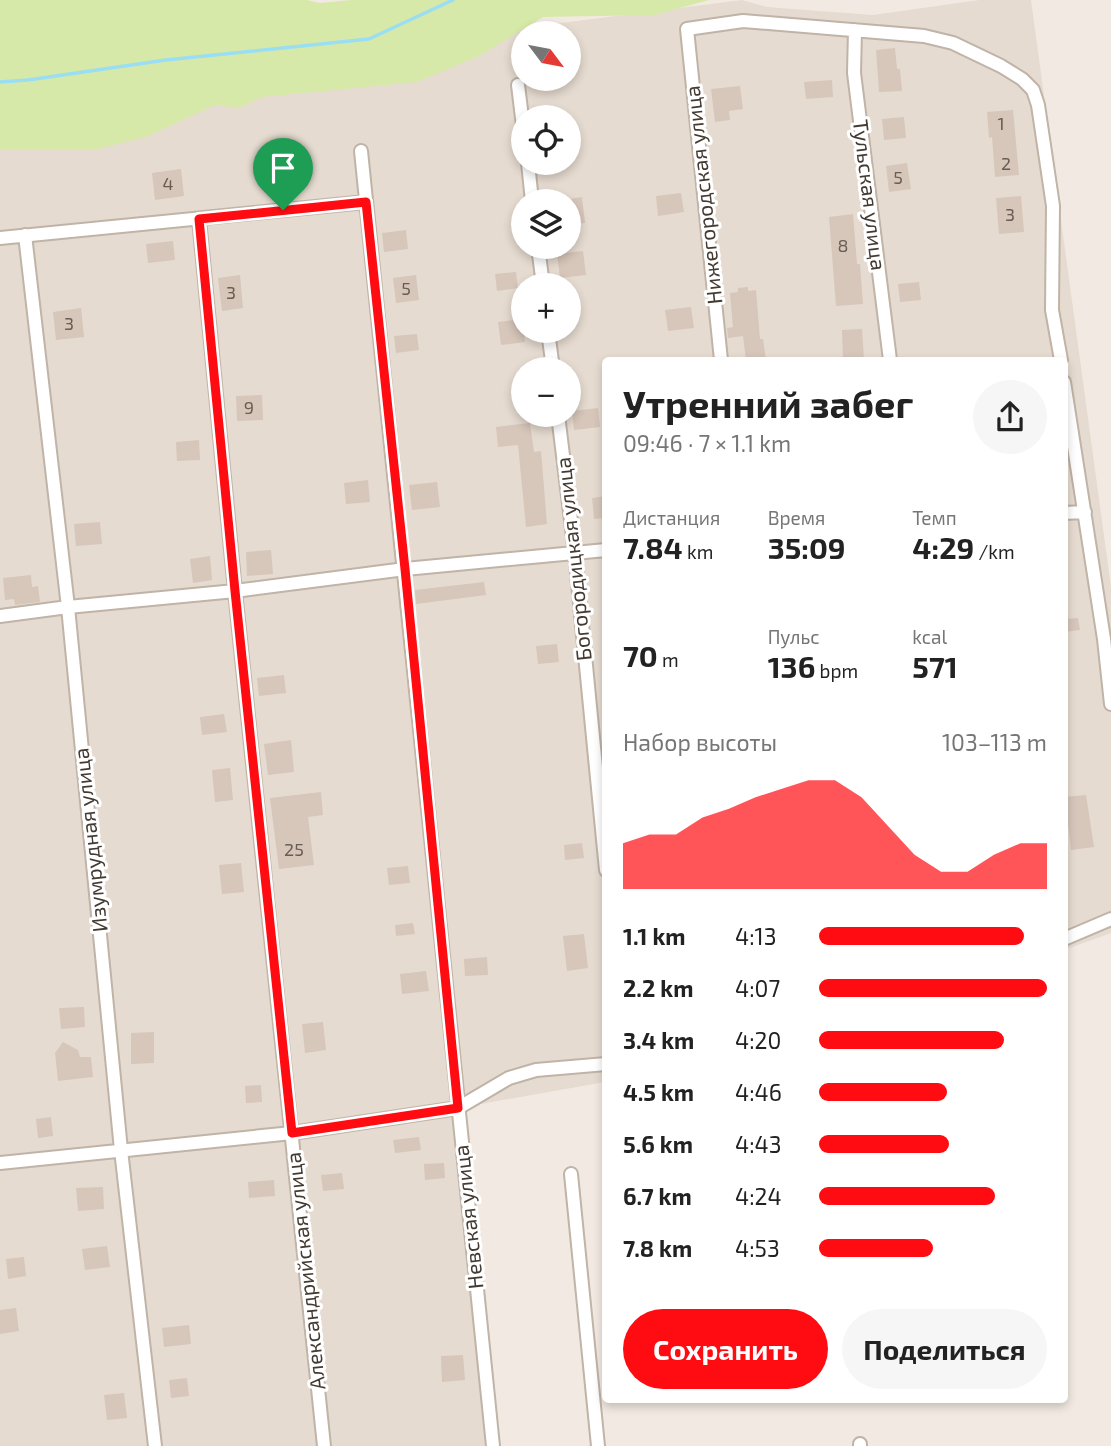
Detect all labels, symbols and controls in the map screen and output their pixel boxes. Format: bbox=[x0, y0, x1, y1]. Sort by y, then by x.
north arrow bbox=[511, 21, 581, 91]
map controls bbox=[511, 21, 581, 427]
street label: Нижегородская улица bbox=[679, 84, 727, 306]
button: locate bbox=[511, 105, 581, 175]
house number: 1 bbox=[997, 112, 1005, 134]
street label: Тульская улица bbox=[848, 118, 892, 272]
pin bbox=[253, 138, 313, 210]
icon: arrive bbox=[264, 149, 302, 187]
house number: 2 bbox=[1001, 152, 1011, 174]
house number: 5 bbox=[893, 166, 903, 188]
house number: 4 bbox=[162, 172, 174, 194]
button: layers bbox=[511, 189, 581, 259]
house number: 3 bbox=[1005, 203, 1015, 225]
house number: 8 bbox=[838, 234, 848, 256]
button: + bbox=[511, 273, 581, 343]
house number: 5 bbox=[401, 277, 411, 299]
house number: 3 bbox=[226, 281, 236, 303]
house number: 3 bbox=[64, 312, 74, 334]
button: − bbox=[511, 357, 581, 427]
text: Утренний забег bbox=[623, 380, 913, 426]
button: share bbox=[973, 380, 1047, 454]
house number: 9 bbox=[244, 396, 254, 418]
text: 09:46 · 7 × 1.1 km bbox=[623, 429, 791, 457]
street label: Богородицкая улица bbox=[549, 456, 597, 662]
text: Дистанция bbox=[623, 506, 720, 529]
text: Время bbox=[768, 506, 825, 529]
text: Темп bbox=[912, 506, 957, 529]
text: 7.84 bbox=[623, 529, 683, 565]
text: 35:09 bbox=[768, 529, 846, 565]
text: 4:29 bbox=[912, 529, 974, 565]
text: km bbox=[683, 540, 713, 563]
text: /km bbox=[974, 540, 1015, 563]
text: Пульс bbox=[768, 625, 820, 648]
text: kcal bbox=[912, 625, 947, 648]
text: 70 bbox=[623, 637, 658, 673]
text: m bbox=[658, 648, 679, 671]
text: 136 bbox=[768, 648, 815, 684]
text: 571 bbox=[912, 648, 958, 684]
text: bpm bbox=[815, 659, 858, 682]
text: Набор высоты bbox=[623, 728, 777, 756]
text: 103–113 m bbox=[942, 728, 1047, 756]
street label: Изумрудная улица bbox=[67, 747, 113, 933]
house number: 25 bbox=[284, 838, 304, 860]
text: 1.1 km bbox=[623, 922, 686, 950]
text: 4:13 bbox=[735, 922, 777, 950]
text: 2.2 km bbox=[623, 974, 693, 1002]
text: 4:07 bbox=[735, 974, 780, 1002]
text: 3.4 km bbox=[623, 1026, 694, 1054]
text: 4:20 bbox=[735, 1026, 781, 1054]
text: 4.5 km bbox=[623, 1078, 694, 1106]
text: 4:46 bbox=[735, 1078, 782, 1106]
text: 5.6 km bbox=[623, 1130, 693, 1158]
text: 4:43 bbox=[735, 1130, 782, 1158]
street label: Невская улица bbox=[448, 1144, 489, 1291]
street label: Александрийская улица bbox=[280, 1151, 330, 1391]
text: 6.7 km bbox=[623, 1182, 692, 1210]
text: 4:24 bbox=[735, 1182, 782, 1210]
text: 7.8 km bbox=[623, 1234, 692, 1262]
text: 4:53 bbox=[735, 1234, 780, 1262]
button: Сохранить bbox=[623, 1309, 828, 1389]
button: Поделиться bbox=[842, 1309, 1047, 1389]

